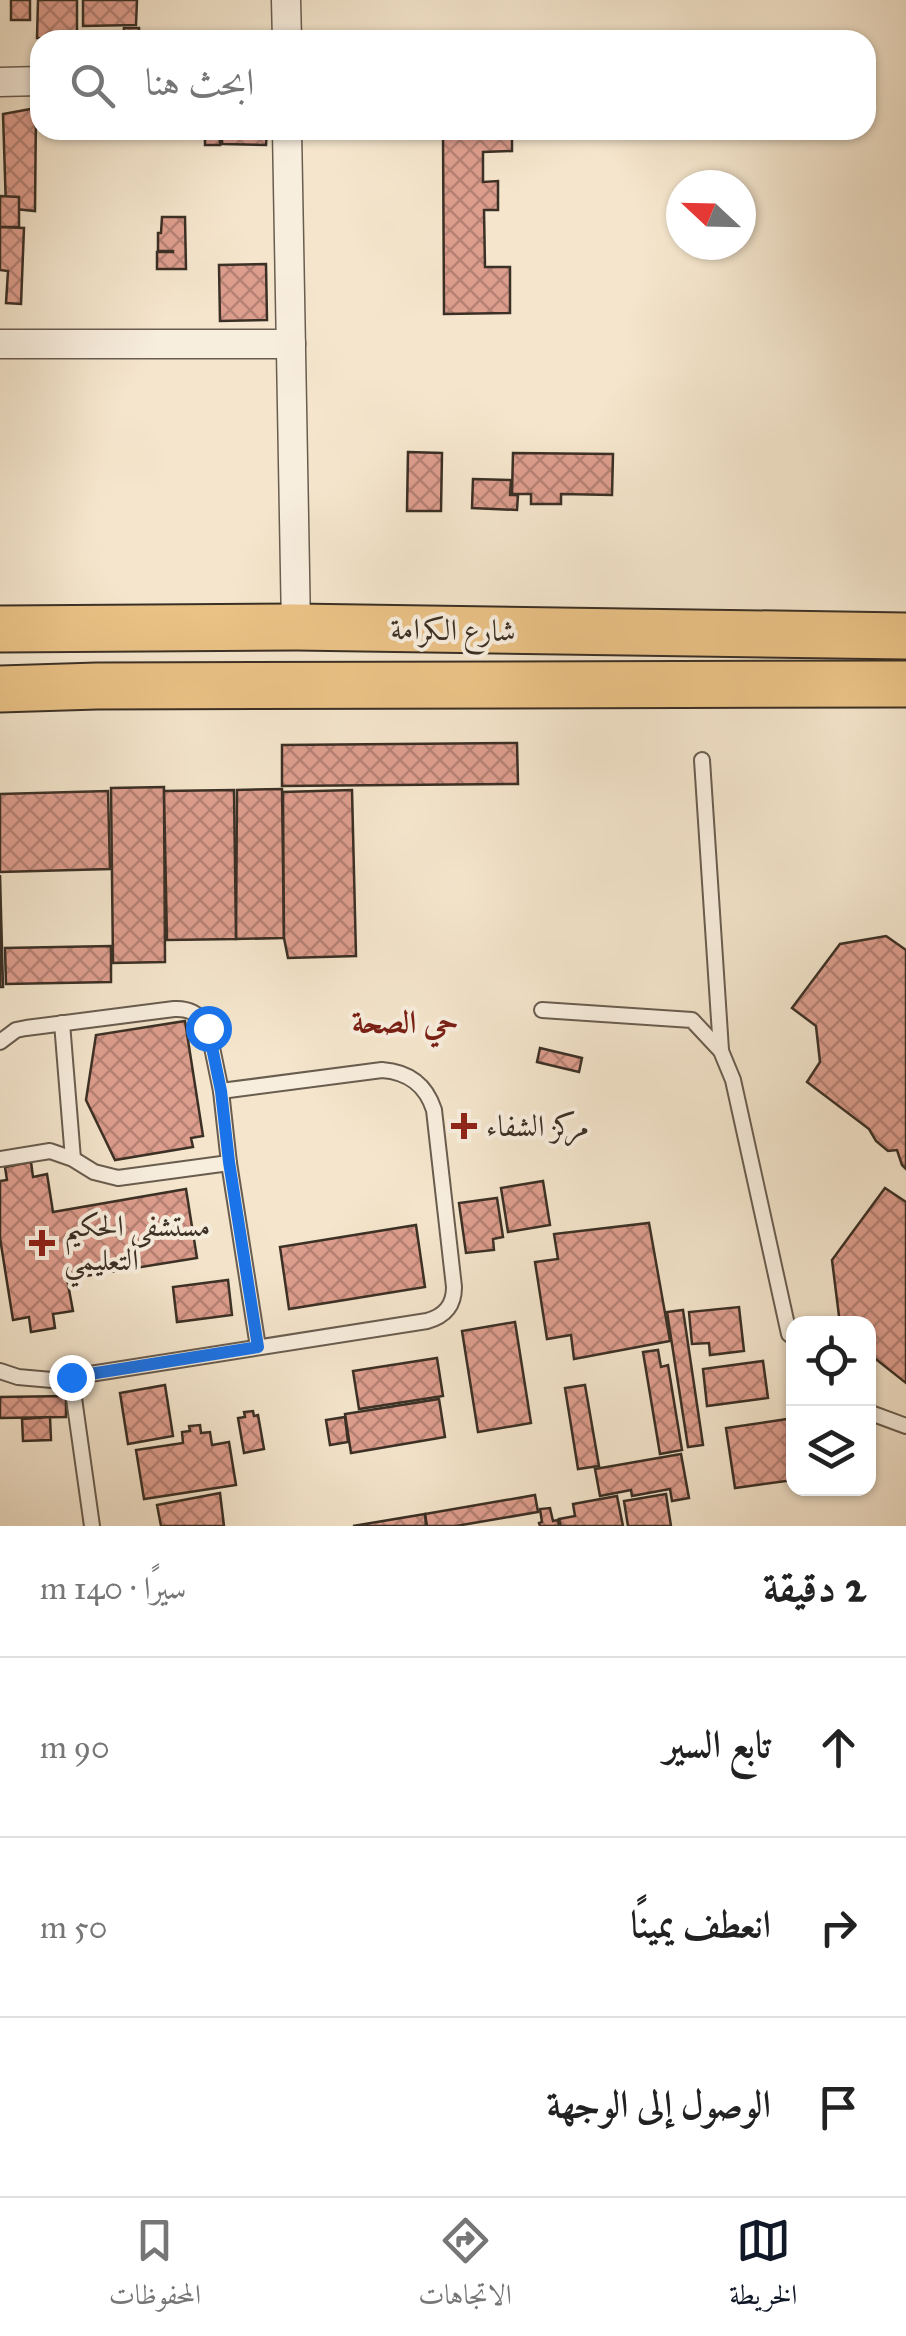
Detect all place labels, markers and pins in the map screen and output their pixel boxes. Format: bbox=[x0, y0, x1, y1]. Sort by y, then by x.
place label: مركز الشفاء bbox=[486, 1108, 589, 1147]
marker: مركز الشفاء bbox=[451, 1113, 477, 1139]
place label: مستشفى الحكيم التعليمي bbox=[64, 1208, 210, 1288]
marker: مستشفى الحكيم التعليمي bbox=[29, 1230, 55, 1256]

